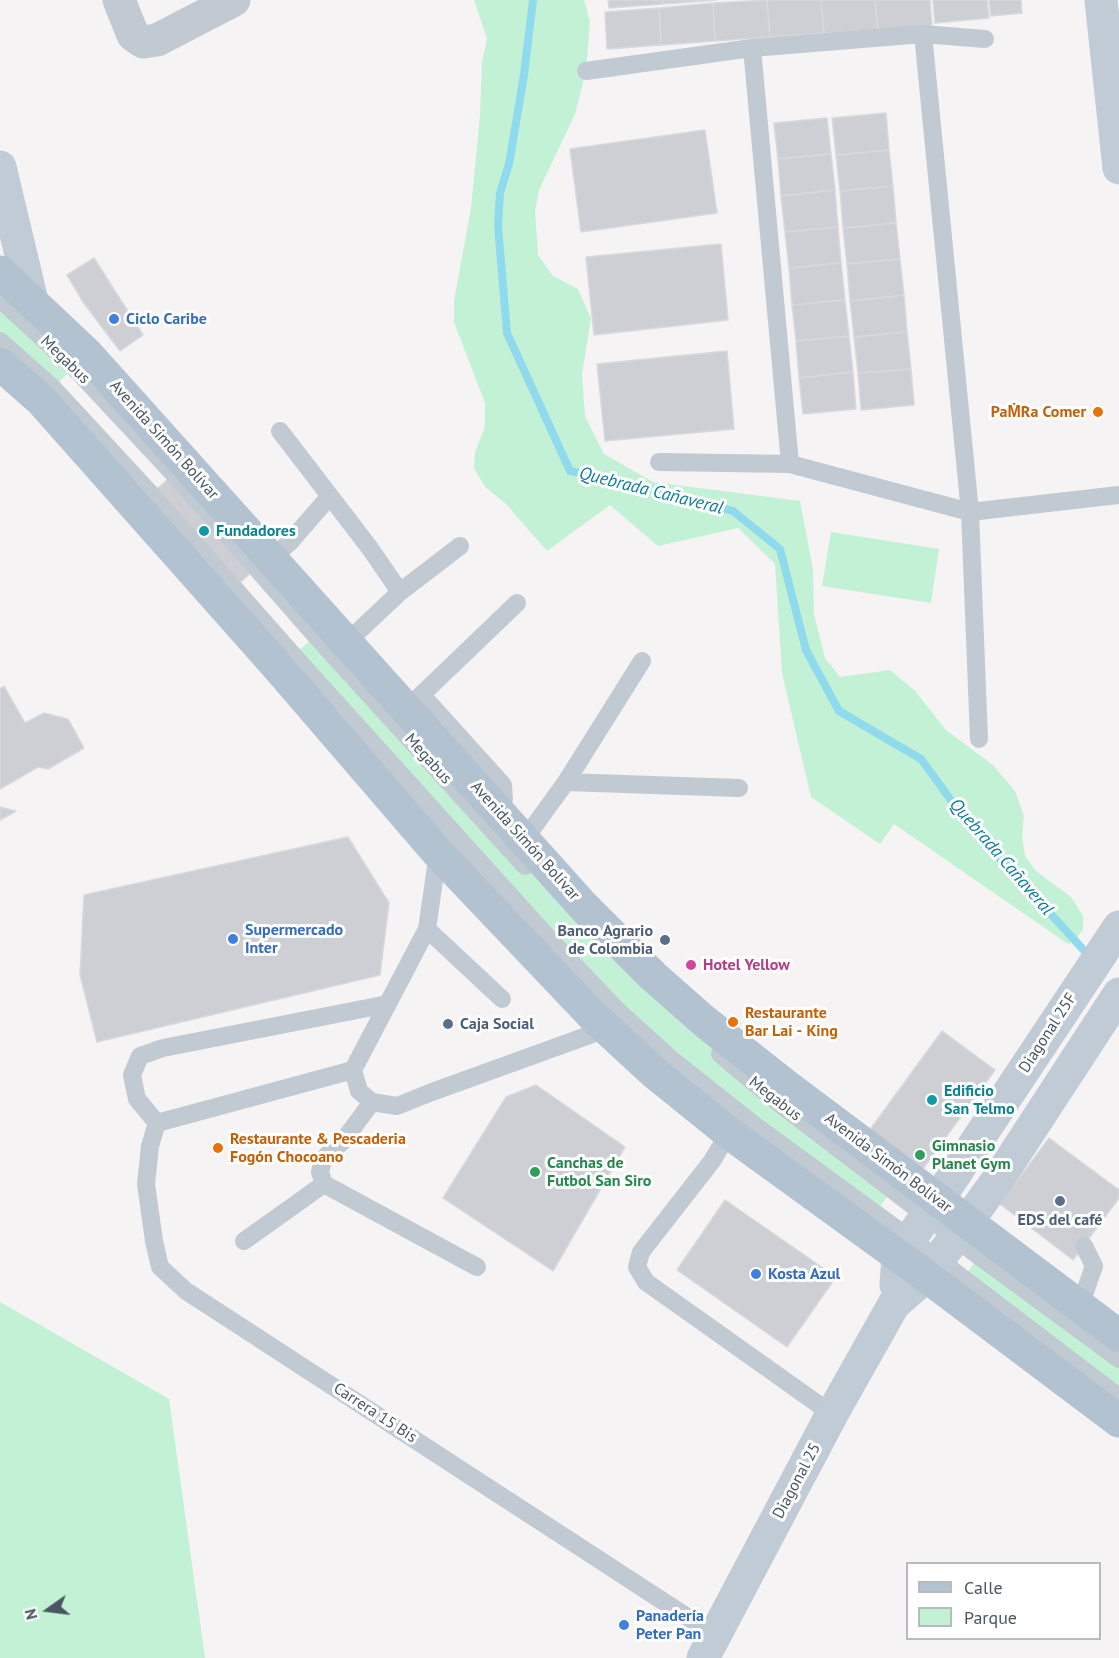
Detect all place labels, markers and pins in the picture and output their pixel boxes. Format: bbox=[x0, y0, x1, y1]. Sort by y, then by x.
place label: Ciclo Caribe bbox=[126, 309, 207, 329]
marker: Ciclo Caribe bbox=[107, 312, 121, 326]
place label: PaṀRa Comer bbox=[991, 402, 1086, 422]
marker: PaṀRa Comer bbox=[1091, 405, 1105, 419]
place label: Fundadores bbox=[216, 521, 296, 541]
marker: Fundadores bbox=[197, 524, 211, 538]
place label: Supermercado Inter bbox=[245, 920, 343, 958]
place label: Banco Agrario de Colombia bbox=[558, 921, 653, 959]
marker: Supermercado Inter bbox=[226, 932, 240, 946]
marker: Banco Agrario de Colombia bbox=[658, 933, 672, 947]
place label: Hotel Yellow bbox=[703, 955, 790, 975]
marker: Hotel Yellow bbox=[684, 958, 698, 972]
place label: Restaurante Bar Lai - King bbox=[745, 1003, 838, 1041]
place label: Caja Social bbox=[460, 1014, 534, 1034]
marker: Restaurante Bar Lai - King bbox=[726, 1015, 740, 1029]
marker: Caja Social bbox=[441, 1017, 455, 1031]
place label: Edificio San Telmo bbox=[944, 1081, 1015, 1119]
marker: Edificio San Telmo bbox=[925, 1093, 939, 1107]
place label: Restaurante & Pescaderia Fogón Chocoano bbox=[230, 1129, 406, 1167]
place label: Gimnasio Planet Gym bbox=[932, 1136, 1011, 1174]
marker: Restaurante & Pescaderia Fogón Chocoano bbox=[211, 1141, 225, 1155]
marker: Gimnasio Planet Gym bbox=[913, 1148, 927, 1162]
place label: Canchas de Futbol San Siro bbox=[547, 1153, 651, 1191]
marker: Canchas de Futbol San Siro bbox=[528, 1165, 542, 1179]
marker: EDS del café bbox=[1053, 1194, 1067, 1208]
place label: EDS del café bbox=[1018, 1210, 1102, 1230]
place label: Kosta Azul bbox=[768, 1264, 840, 1284]
marker: Kosta Azul bbox=[749, 1267, 763, 1281]
place label: Panadería Peter Pan bbox=[636, 1606, 704, 1644]
marker: Panadería Peter Pan bbox=[617, 1618, 631, 1632]

